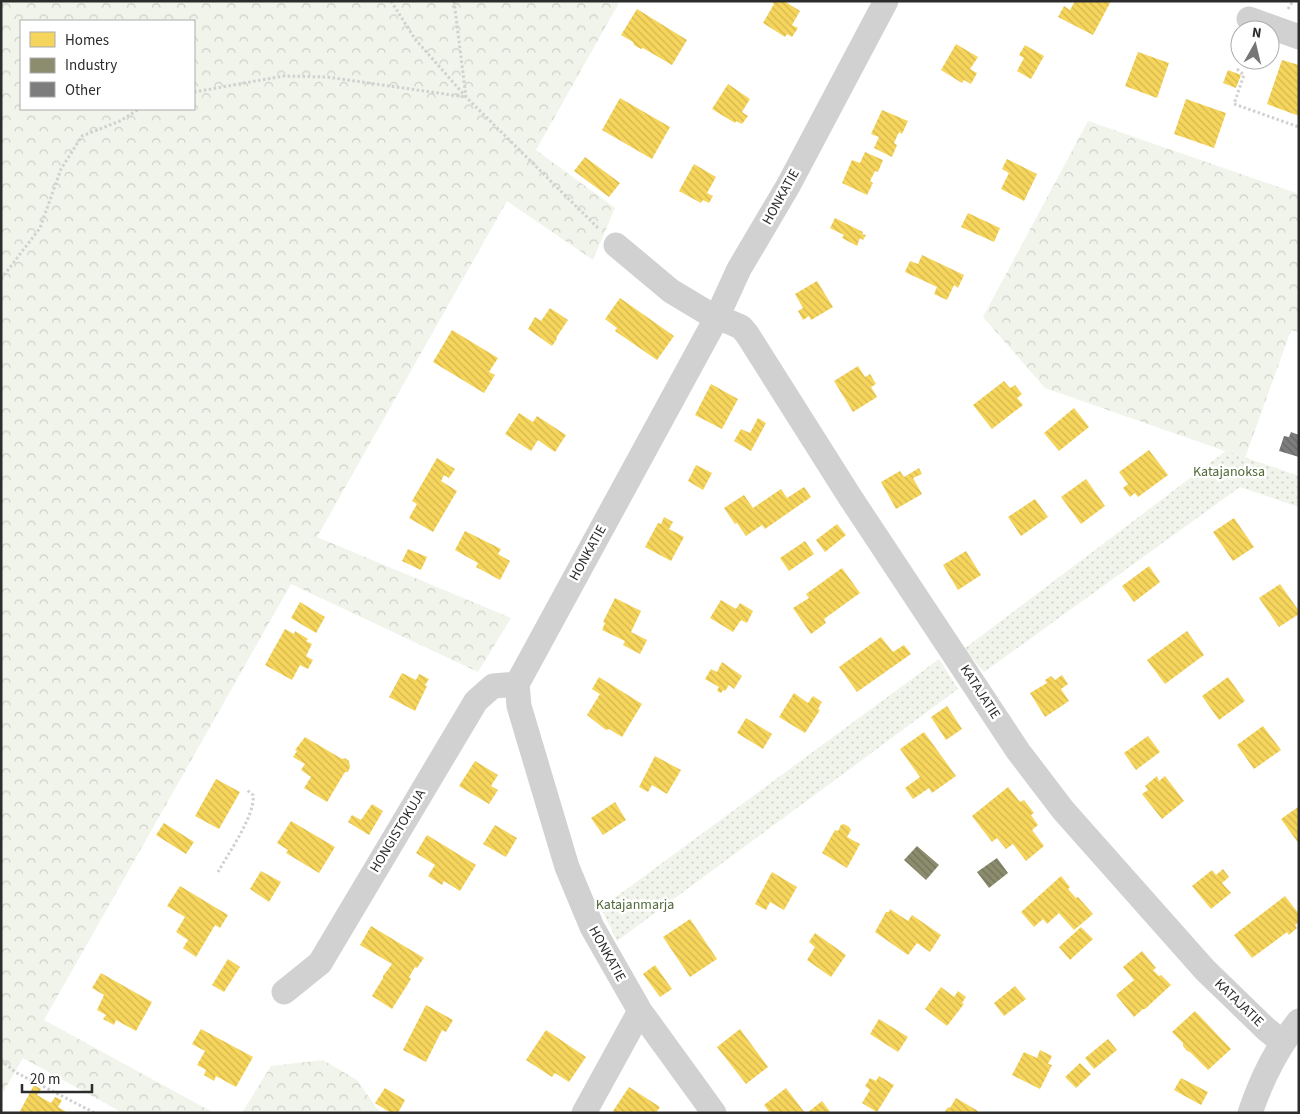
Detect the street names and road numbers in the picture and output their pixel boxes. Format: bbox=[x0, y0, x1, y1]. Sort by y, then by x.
street label: HONKATIE bbox=[758, 166, 804, 228]
street label: HONKATIE bbox=[565, 522, 611, 584]
street label: KATAJATIE bbox=[955, 661, 1005, 723]
street label: HONGISTOKUJA bbox=[365, 785, 431, 876]
street label: HONKATIE bbox=[584, 923, 630, 985]
street label: KATAJATIE bbox=[1210, 974, 1268, 1032]

